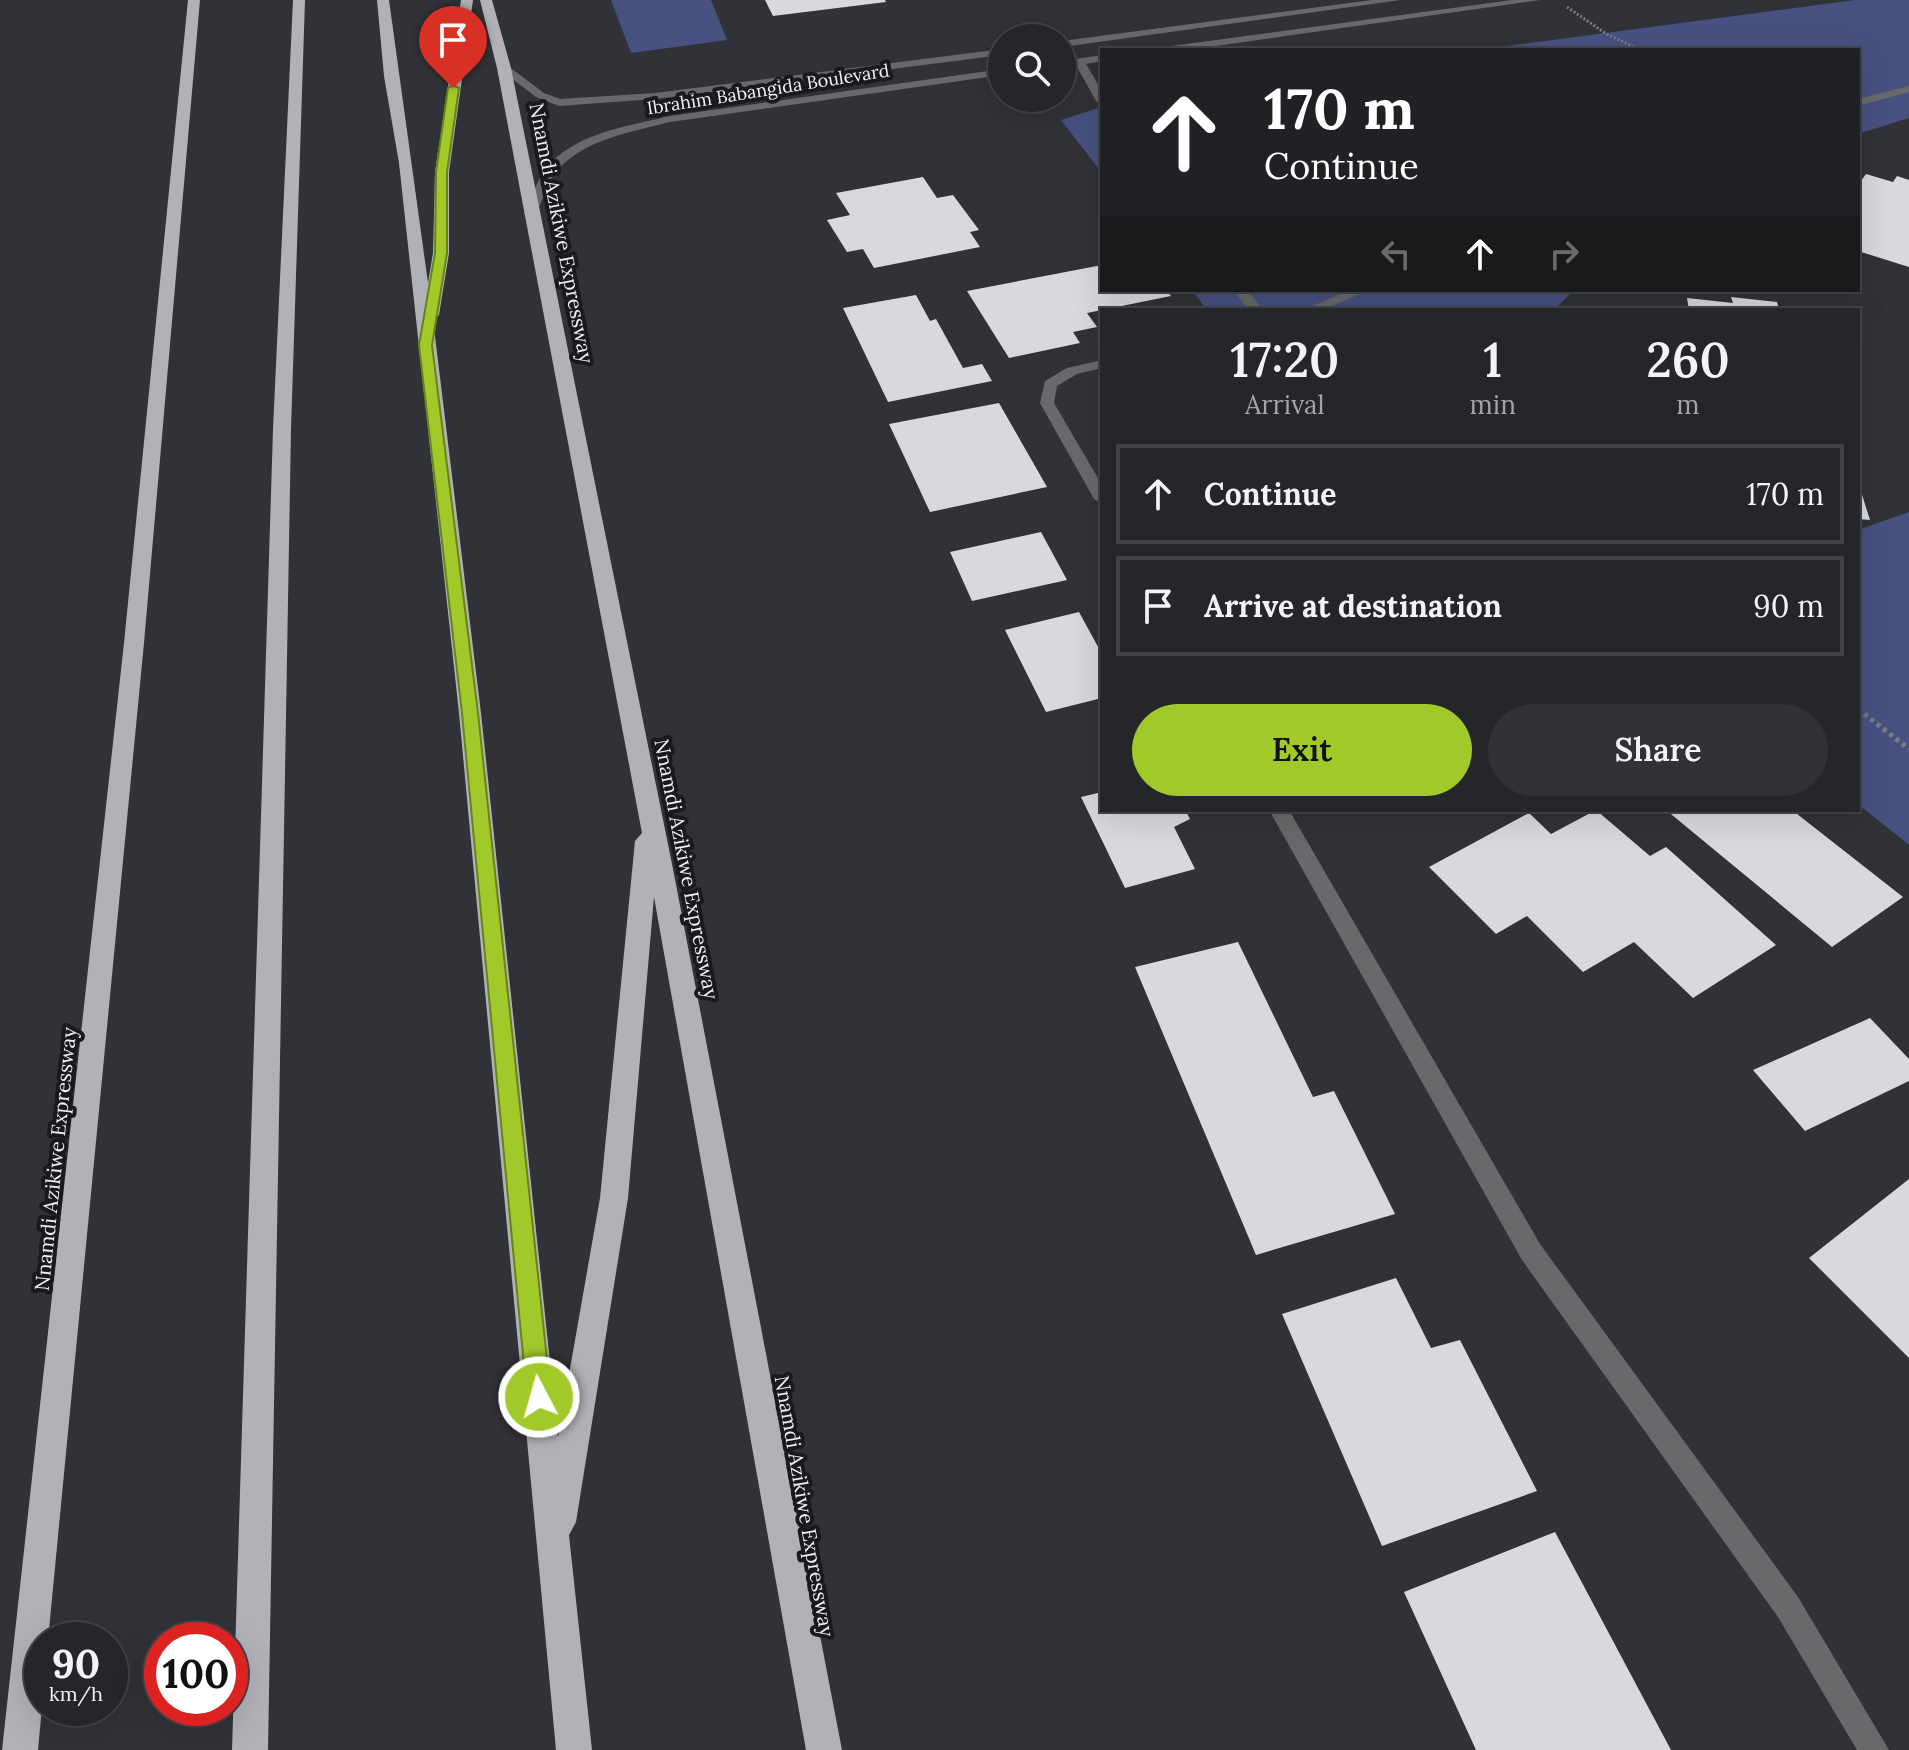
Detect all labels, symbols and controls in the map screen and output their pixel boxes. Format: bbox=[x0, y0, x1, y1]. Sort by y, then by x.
pin bbox=[419, 6, 487, 88]
icon: arrive bbox=[431, 18, 475, 62]
map controls bbox=[988, 24, 1076, 112]
button: search bbox=[988, 24, 1076, 112]
street label: Ibrahim Babangida Boulevard bbox=[645, 58, 891, 120]
text: 170 m bbox=[1264, 73, 1415, 144]
icon: ahead bbox=[1132, 80, 1236, 184]
street label: Nnamdi Azikiwe Expressway bbox=[524, 101, 600, 366]
text: Continue bbox=[1264, 143, 1419, 189]
icon: left bbox=[1374, 232, 1418, 276]
icon: ahead bbox=[1458, 232, 1502, 276]
icon: right bbox=[1542, 232, 1586, 276]
text: 17:20 bbox=[1230, 329, 1339, 390]
text: 1 bbox=[1483, 329, 1502, 390]
text: 260 bbox=[1646, 329, 1730, 390]
text: Arrival bbox=[1245, 388, 1325, 421]
text: min bbox=[1470, 388, 1516, 421]
text: m bbox=[1676, 388, 1700, 421]
icon: ahead bbox=[1136, 472, 1180, 516]
text: Continue bbox=[1204, 475, 1336, 513]
text: 170 m bbox=[1746, 475, 1824, 513]
icon: arrive bbox=[1136, 584, 1180, 628]
text: Arrive at destination bbox=[1204, 587, 1502, 625]
text: 90 m bbox=[1753, 587, 1824, 625]
button: Exit bbox=[1132, 704, 1472, 796]
button: Share bbox=[1488, 704, 1828, 796]
street label: Nnamdi Azikiwe Expressway bbox=[649, 737, 725, 1002]
street label: Nnamdi Azikiwe Expressway bbox=[29, 1026, 81, 1292]
position arrow bbox=[497, 1355, 581, 1439]
street label: Nnamdi Azikiwe Expressway bbox=[770, 1373, 840, 1639]
speed limit sign: 100 bbox=[144, 1622, 248, 1726]
text: 90 bbox=[52, 1638, 100, 1689]
text: km/h bbox=[49, 1681, 103, 1706]

